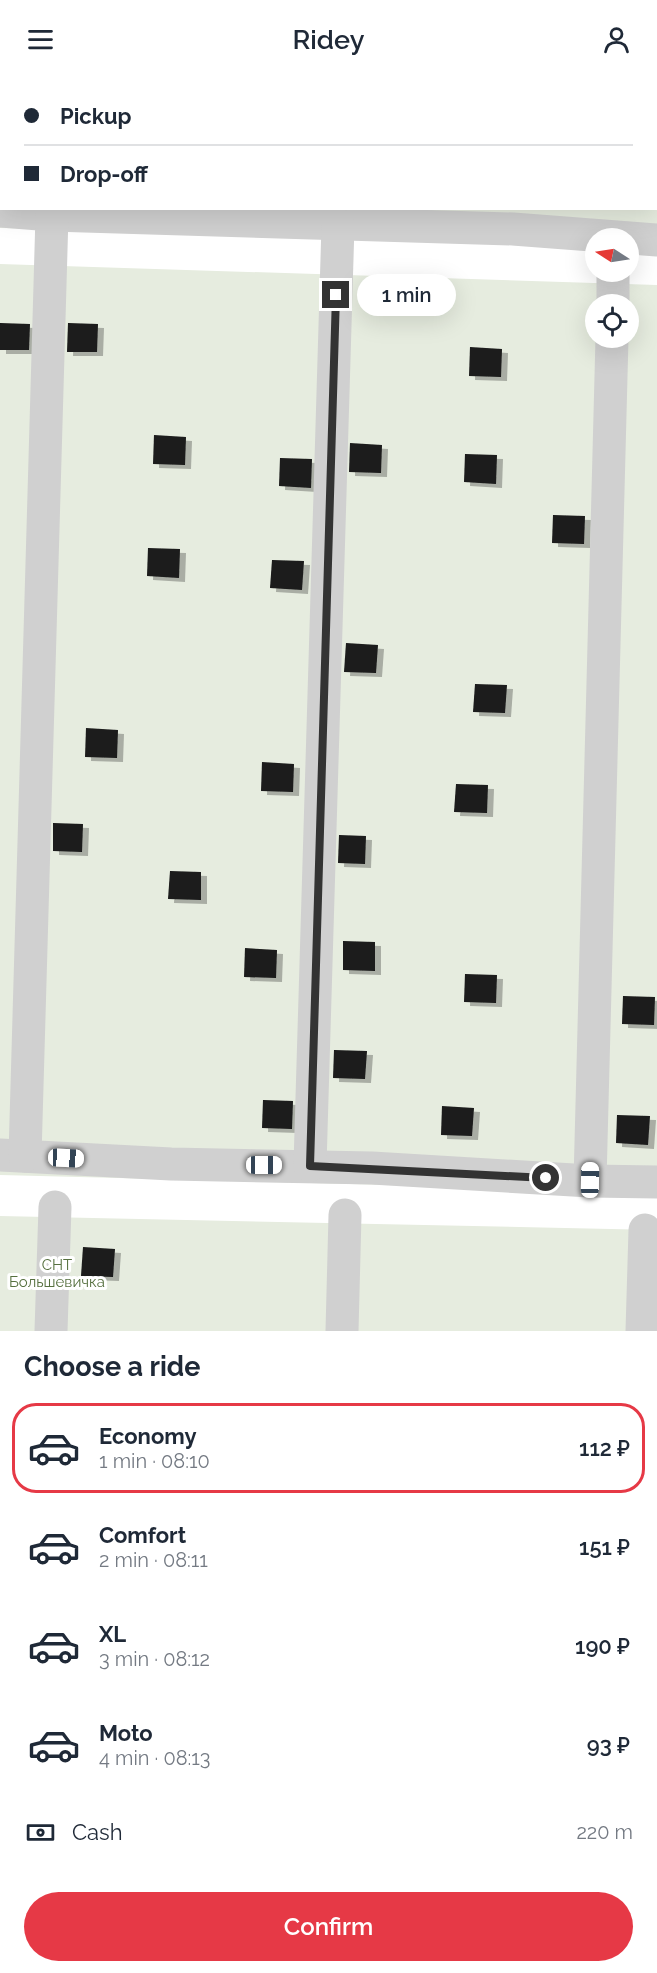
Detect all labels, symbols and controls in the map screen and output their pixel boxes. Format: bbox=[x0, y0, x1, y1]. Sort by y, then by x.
icon: menu bbox=[24, 23, 57, 56]
icon: person bbox=[600, 23, 633, 56]
text: Ridey bbox=[293, 24, 364, 55]
text: Pickup bbox=[60, 103, 132, 129]
text: Drop-off bbox=[60, 161, 148, 187]
north arrow bbox=[585, 228, 639, 282]
map controls bbox=[585, 228, 639, 348]
callout: 1 min bbox=[357, 274, 456, 316]
route end bbox=[322, 281, 349, 308]
text: 1 min bbox=[382, 283, 431, 307]
button: locate bbox=[585, 294, 639, 348]
car bbox=[48, 1148, 84, 1168]
car bbox=[246, 1156, 282, 1174]
car bbox=[581, 1162, 599, 1198]
route start bbox=[532, 1164, 559, 1191]
park label: СНТ Большевичка bbox=[9, 1256, 105, 1291]
text: Choose a ride bbox=[24, 1351, 200, 1382]
icon: car bbox=[27, 1421, 81, 1475]
text: Economy bbox=[99, 1423, 197, 1449]
text: 112 ₽ bbox=[579, 1435, 630, 1461]
text: 1 min · 08:10 bbox=[99, 1449, 210, 1473]
icon: car bbox=[27, 1520, 81, 1574]
text: Comfort bbox=[99, 1522, 186, 1548]
text: 151 ₽ bbox=[579, 1534, 630, 1560]
text: 2 min · 08:11 bbox=[99, 1548, 208, 1572]
icon: car bbox=[27, 1619, 81, 1673]
text: XL bbox=[99, 1621, 126, 1647]
text: 190 ₽ bbox=[575, 1633, 630, 1659]
text: 3 min · 08:12 bbox=[99, 1647, 210, 1671]
icon: car bbox=[27, 1718, 81, 1772]
text: Moto bbox=[99, 1720, 153, 1746]
text: 93 ₽ bbox=[587, 1732, 630, 1758]
text: 4 min · 08:13 bbox=[99, 1746, 211, 1770]
icon: cash bbox=[24, 1816, 57, 1849]
text: Cash bbox=[72, 1819, 123, 1845]
text: 220 m bbox=[576, 1820, 633, 1844]
button: Confirm bbox=[24, 1892, 633, 1961]

